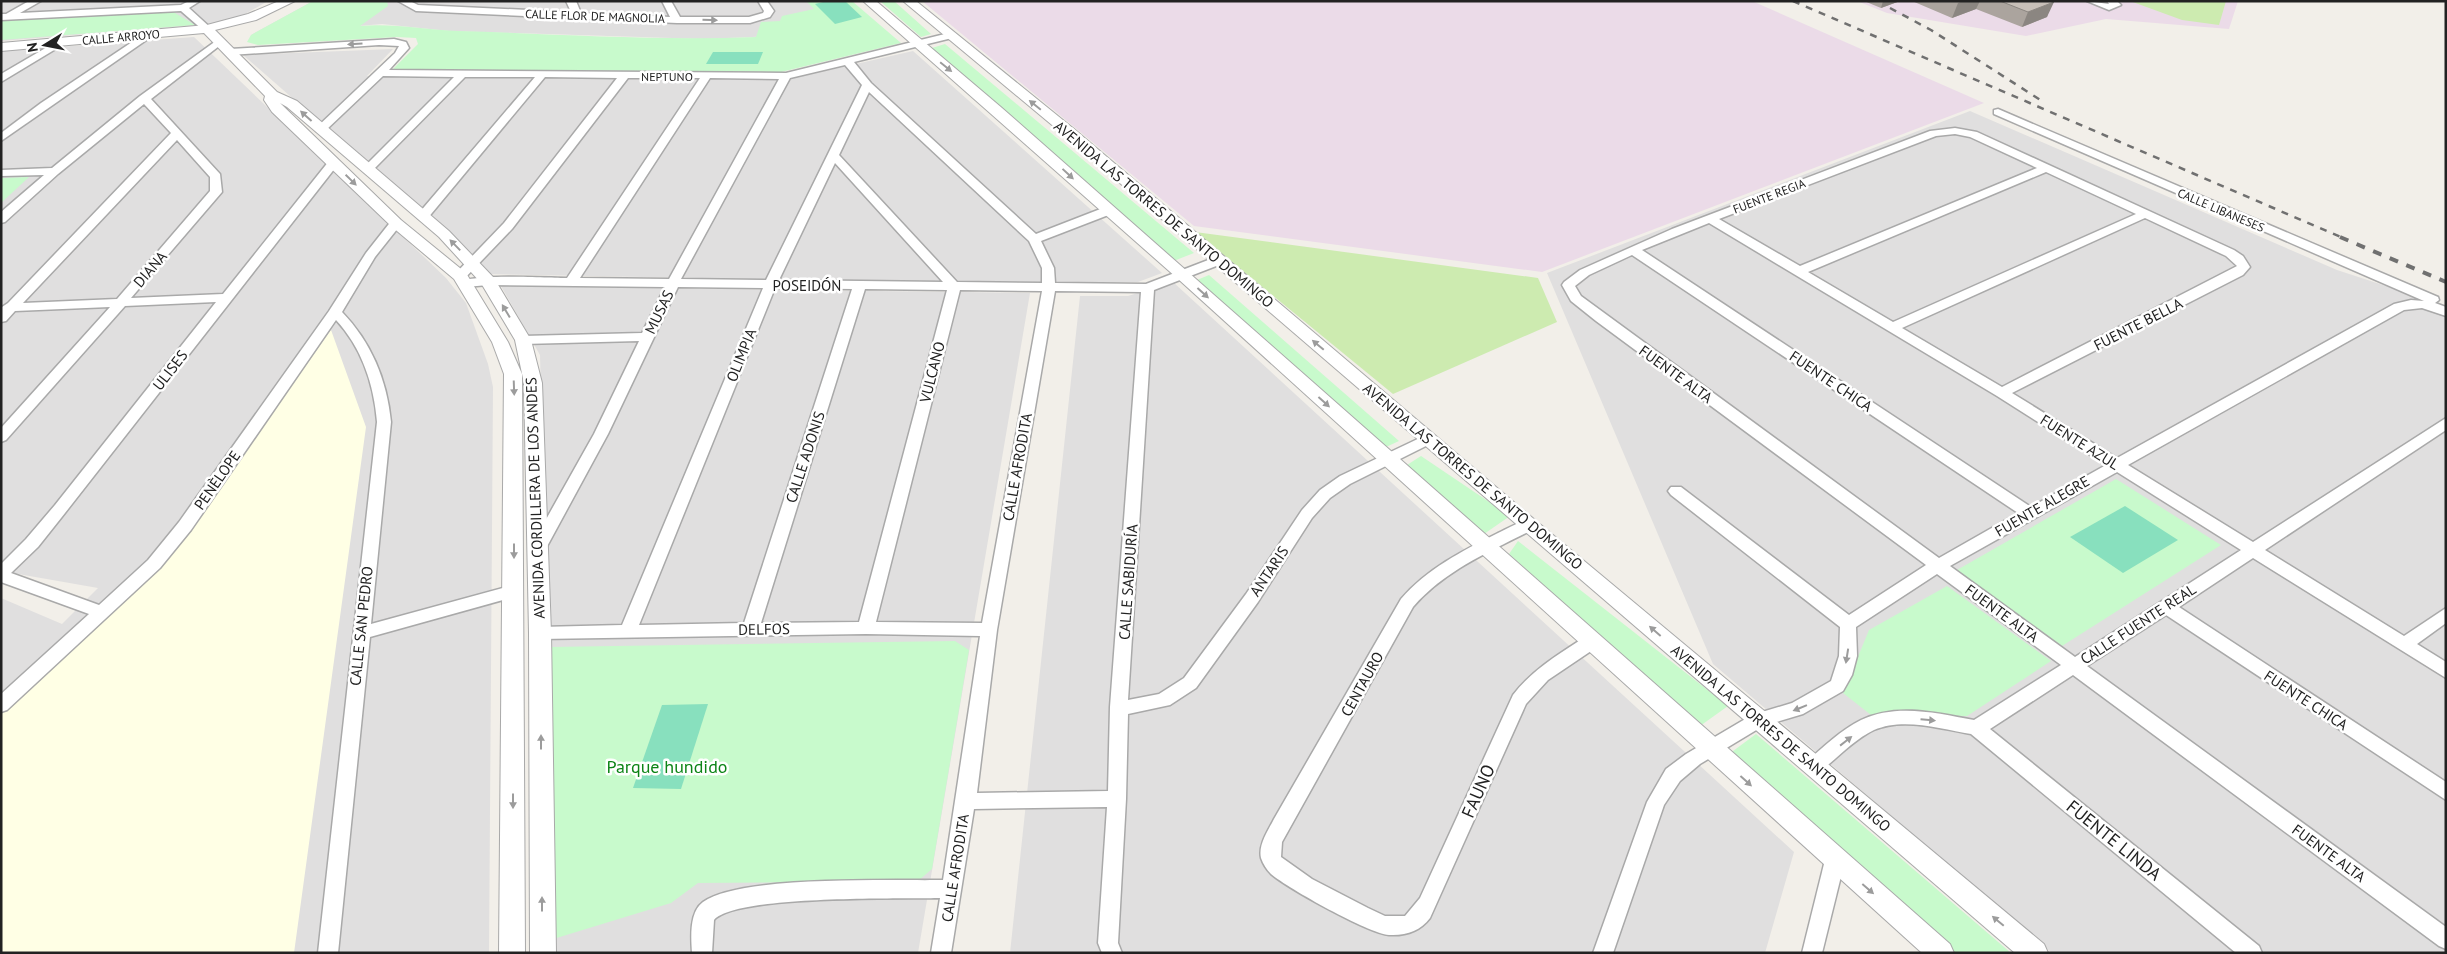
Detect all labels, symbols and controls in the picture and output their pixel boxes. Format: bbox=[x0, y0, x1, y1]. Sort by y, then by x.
street label: CALLE FLOR DE MAGNOLIA bbox=[525, 6, 665, 26]
one-way arrow bbox=[702, 16, 718, 24]
north arrow bbox=[20, 20, 70, 70]
street label: CALLE ARROYO bbox=[81, 26, 161, 48]
one-way arrow bbox=[347, 40, 363, 48]
text: N bbox=[23, 41, 42, 53]
one-way arrow bbox=[939, 62, 952, 73]
street label: NEPTUNO bbox=[641, 69, 693, 84]
one-way arrow bbox=[1029, 100, 1042, 111]
one-way arrow bbox=[300, 110, 312, 122]
street label: AVENIDA LAS TORRES DE SANTO DOMINGO bbox=[1050, 116, 1278, 312]
one-way arrow bbox=[1062, 168, 1074, 180]
one-way arrow bbox=[345, 174, 357, 186]
street label: FUENTE REGIA bbox=[1731, 175, 1807, 217]
street label: CALLE LIBANESES bbox=[2175, 185, 2267, 235]
one-way arrow bbox=[449, 240, 461, 252]
street label: DIANA bbox=[129, 247, 171, 291]
street label: POSEIDÓN bbox=[773, 276, 841, 295]
street label: MUSAS bbox=[640, 287, 678, 337]
one-way arrow bbox=[1197, 287, 1209, 299]
street label: FUENTE BELLA bbox=[2090, 293, 2186, 355]
one-way arrow bbox=[501, 304, 510, 317]
street label: OLIMPIA bbox=[722, 325, 760, 384]
street label: VULCANO bbox=[915, 339, 949, 406]
one-way arrow bbox=[1313, 339, 1325, 351]
street label: FUENTE ALTA bbox=[1635, 341, 1717, 407]
street label: ULISES bbox=[148, 346, 192, 394]
street label: FUENTE CHICA bbox=[1786, 346, 1876, 416]
street label: AVENIDA CORDILLERA DE LOS ANDES bbox=[521, 377, 549, 619]
street label: AVENIDA LAS TORRES DE SANTO DOMINGO bbox=[1359, 378, 1587, 574]
one-way arrow bbox=[510, 381, 518, 397]
one-way arrow bbox=[1317, 396, 1329, 408]
street label: CALLE ADONIS bbox=[781, 409, 829, 505]
street label: FUENTE AZUL bbox=[2037, 410, 2123, 474]
street label: CALLE AFRODITA bbox=[998, 411, 1036, 522]
street label: PENÈLOPE bbox=[190, 447, 244, 513]
street label: FUENTE ALEGRE bbox=[1991, 471, 2093, 541]
street label: CALLE SABIDURÍA bbox=[1114, 523, 1142, 641]
street label: ANTARIS bbox=[1245, 542, 1293, 600]
one-way arrow bbox=[510, 543, 518, 559]
street label: CALLE SAN PEDRO bbox=[345, 565, 377, 687]
street label: CALLE FUENTE REAL bbox=[2077, 579, 2200, 668]
street label: FUENTE ALTA bbox=[1961, 580, 2043, 646]
street label: DELFOS bbox=[738, 619, 790, 639]
one-way arrow bbox=[1649, 626, 1661, 637]
street label: AVENIDA LAS TORRES DE SANTO DOMINGO bbox=[1667, 640, 1895, 836]
street label: CENTAURO bbox=[1336, 648, 1388, 720]
one-way arrow bbox=[1843, 649, 1851, 665]
street label: FUENTE CHICA bbox=[2261, 666, 2352, 734]
one-way arrow bbox=[1793, 704, 1807, 712]
one-way arrow bbox=[1921, 716, 1937, 724]
one-way arrow bbox=[537, 733, 545, 749]
one-way arrow bbox=[1839, 736, 1852, 747]
park label: Parque hundido bbox=[606, 755, 728, 778]
street label: FAUNO bbox=[1456, 761, 1500, 821]
one-way arrow bbox=[1740, 775, 1752, 787]
one-way arrow bbox=[509, 793, 517, 809]
street label: FUENTE LINDA bbox=[2062, 795, 2167, 886]
street label: CALLE AFRODITA bbox=[937, 812, 973, 923]
street label: FUENTE ALTA bbox=[2288, 820, 2370, 886]
one-way arrow bbox=[1861, 883, 1873, 895]
one-way arrow bbox=[538, 896, 546, 912]
one-way arrow bbox=[1992, 916, 2005, 927]

